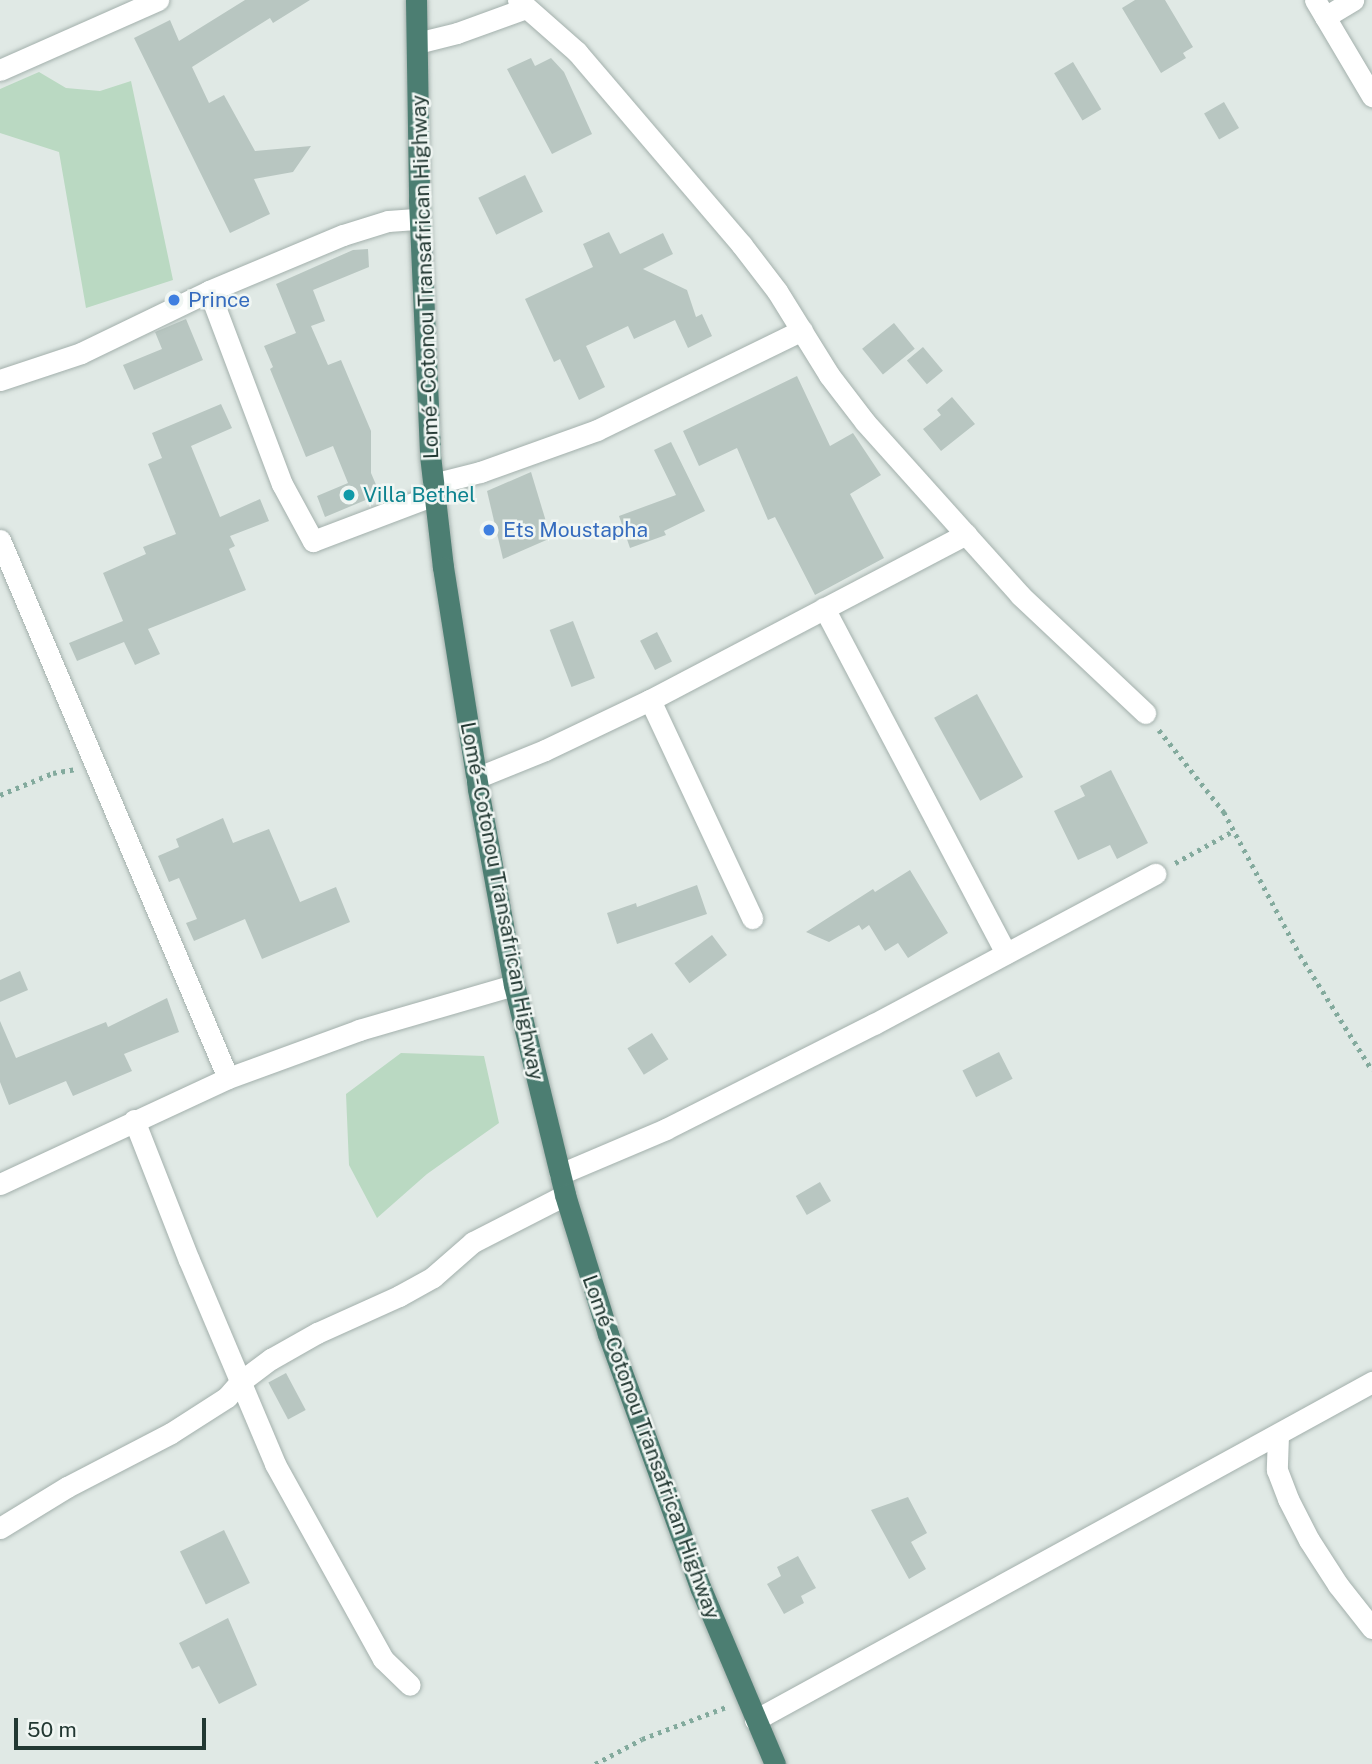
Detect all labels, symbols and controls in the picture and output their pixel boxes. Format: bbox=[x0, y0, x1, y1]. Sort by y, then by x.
street label: Lomé - Cotonou Transafrican Highway bbox=[406, 92, 444, 462]
place label: Prince bbox=[188, 287, 250, 313]
marker: Prince bbox=[166, 292, 182, 308]
place label: Villa Bethel bbox=[363, 482, 476, 508]
marker: Villa Bethel bbox=[341, 487, 357, 503]
place label: Ets Moustapha bbox=[503, 517, 648, 543]
marker: Ets Moustapha bbox=[481, 522, 497, 538]
street label: Lomé - Cotonou Transafrican Highway bbox=[454, 717, 550, 1085]
street label: Lomé - Cotonou Transafrican Highway bbox=[576, 1269, 726, 1625]
scale bar bbox=[18, 1704, 210, 1748]
text: 50 m bbox=[27, 1717, 77, 1742]

